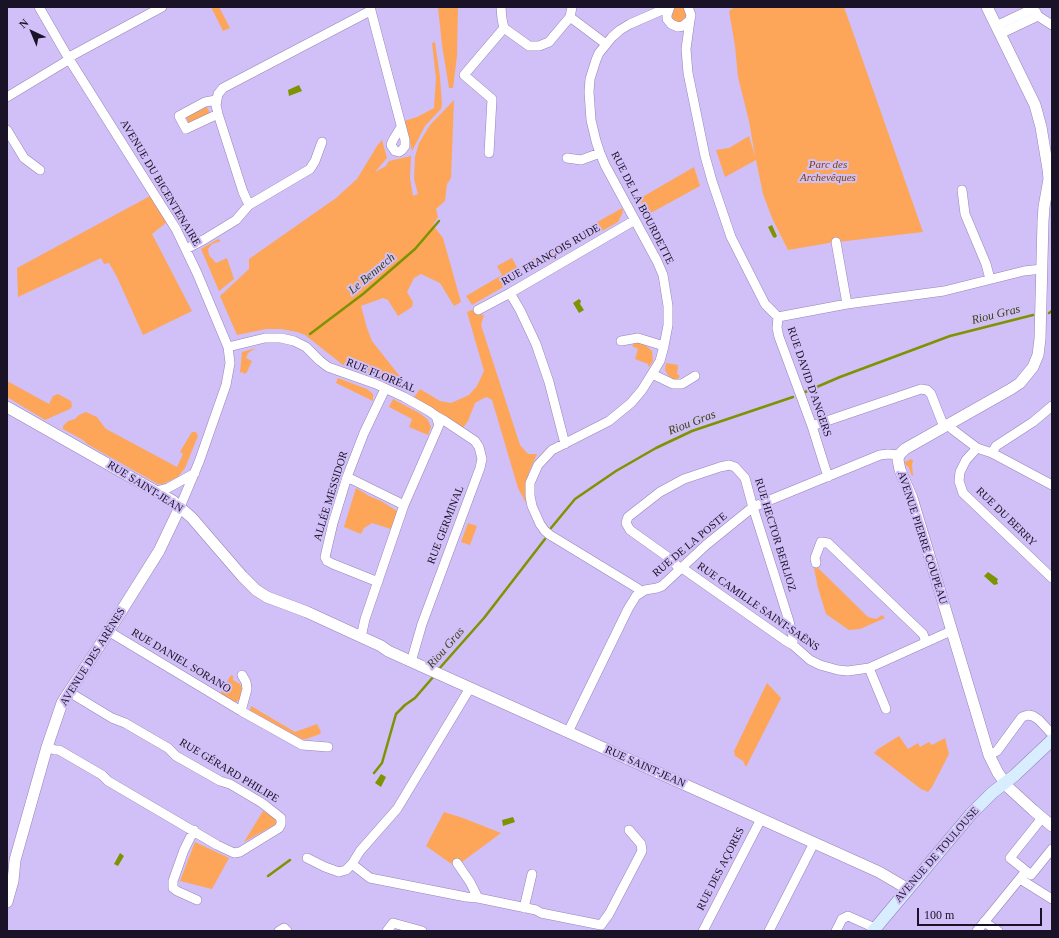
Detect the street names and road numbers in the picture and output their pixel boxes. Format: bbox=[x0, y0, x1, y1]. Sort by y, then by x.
street label: AVENUE DU BICENTENAIRE bbox=[117, 117, 203, 249]
street label: RUE DE LA BOURDETTE bbox=[608, 149, 676, 267]
street label: RUE FRANÇOIS RUDE bbox=[499, 221, 603, 289]
street label: RUE DAVID D'ANGERS bbox=[784, 325, 834, 439]
street label: RUE FLORÉAL bbox=[344, 356, 418, 396]
street label: ALLÉE MESSIDOR bbox=[311, 450, 351, 542]
street label: RUE SAINT-JEAN bbox=[105, 458, 185, 516]
street label: AVENUE PIERRE COUPEAU bbox=[894, 470, 950, 606]
street label: RUE HECTOR BERLIOZ bbox=[751, 477, 799, 593]
street label: RUE GERMINAL bbox=[425, 484, 467, 566]
street label: RUE DU BERRY bbox=[973, 485, 1039, 549]
street label: RUE DE LA POSTE bbox=[650, 510, 730, 580]
street label: RUE CAMILLE SAINT-SAËNS bbox=[694, 560, 822, 654]
street label: AVENUE DES ARÈNES bbox=[58, 606, 128, 708]
street label: RUE DANIEL SORANO bbox=[129, 626, 233, 696]
street label: RUE GÉRARD PHILIPE bbox=[177, 736, 281, 806]
street label: RUE SAINT-JEAN bbox=[603, 743, 687, 791]
street label: AVENUE DE TOULOUSE bbox=[892, 805, 982, 905]
street label: RUE DES AÇORES bbox=[694, 825, 748, 913]

